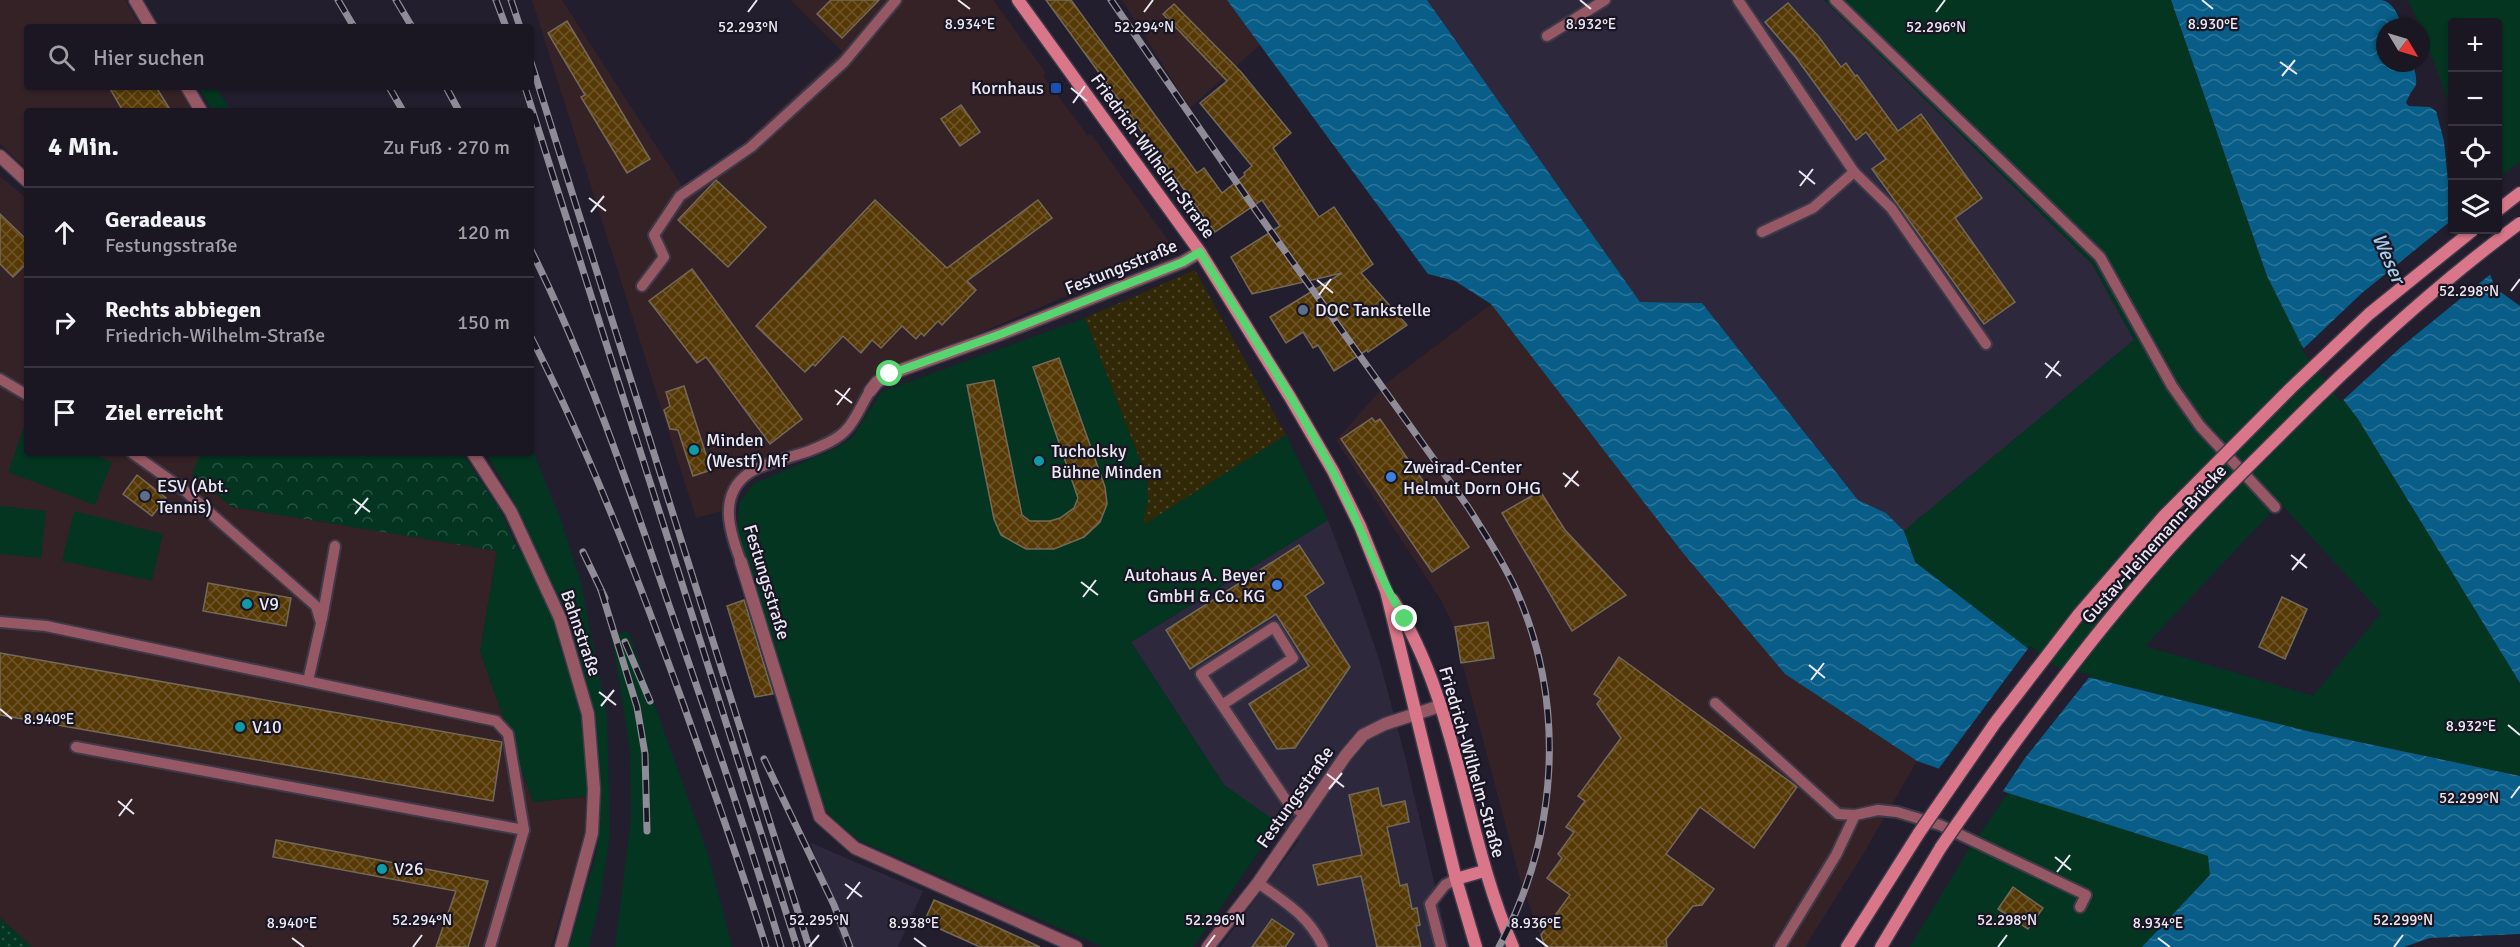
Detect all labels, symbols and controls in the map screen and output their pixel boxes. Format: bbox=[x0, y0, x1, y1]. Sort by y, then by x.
text: 8.934°E bbox=[945, 15, 995, 33]
text: 8.932°E bbox=[1566, 15, 1616, 33]
text: 8.930°E bbox=[2188, 15, 2238, 33]
text: 52.293°N bbox=[718, 18, 778, 36]
text: 52.294°N bbox=[1114, 18, 1174, 36]
text: 52.296°N bbox=[1906, 18, 1966, 36]
north arrow bbox=[2376, 18, 2430, 72]
map controls bbox=[2448, 18, 2502, 234]
button: + bbox=[2448, 18, 2502, 72]
search box bbox=[24, 24, 534, 90]
icon: search bbox=[45, 41, 78, 74]
text: Hier suchen bbox=[93, 44, 205, 71]
street label: Friedrich-Wilhelm-Straße bbox=[1086, 69, 1220, 243]
button: − bbox=[2448, 72, 2502, 126]
place label: Kornhaus bbox=[971, 77, 1044, 99]
marker: Kornhaus bbox=[1049, 81, 1063, 95]
button: locate bbox=[2448, 126, 2502, 180]
text: 4 Min. bbox=[48, 131, 119, 163]
text: Zu Fuß · 270 m bbox=[383, 135, 510, 160]
button: layers bbox=[2448, 180, 2502, 234]
text: Geradeaus bbox=[105, 206, 206, 233]
icon: ahead bbox=[48, 216, 81, 249]
text: 120 m bbox=[457, 220, 510, 245]
water label: Weser bbox=[2366, 229, 2412, 290]
text: Festungsstraße bbox=[105, 233, 237, 258]
street label: Festungsstraße bbox=[1062, 234, 1180, 300]
text: 52.298°N bbox=[2439, 282, 2499, 300]
text: Rechts abbiegen bbox=[105, 296, 261, 323]
place label: DOC Tankstelle bbox=[1315, 299, 1431, 321]
marker: DOC Tankstelle bbox=[1296, 303, 1310, 317]
icon: right bbox=[48, 306, 81, 339]
text: 150 m bbox=[457, 310, 510, 335]
text: Friedrich-Wilhelm-Straße bbox=[105, 323, 325, 348]
route start bbox=[876, 360, 902, 386]
icon: arrive bbox=[48, 396, 81, 429]
text: Ziel erreicht bbox=[105, 399, 223, 426]
place label: Minden (Westf) Mf bbox=[706, 429, 788, 472]
place label: Tucholsky Bühne Minden bbox=[1051, 440, 1162, 483]
marker: Minden (Westf) Mf bbox=[687, 443, 701, 457]
marker: Tucholsky Bühne Minden bbox=[1032, 454, 1046, 468]
place label: Zweirad-Center Helmut Dorn OHG bbox=[1403, 456, 1541, 499]
street label: Gustav-Heinemann-Brücke bbox=[2077, 460, 2231, 628]
marker: Zweirad-Center Helmut Dorn OHG bbox=[1384, 470, 1398, 484]
place label: ESV (Abt. Tennis) bbox=[157, 475, 228, 518]
marker: ESV (Abt. Tennis) bbox=[138, 489, 152, 503]
street label: Festungsstraße bbox=[739, 522, 795, 642]
place label: Autohaus A. Beyer GmbH & Co. KG bbox=[1124, 564, 1265, 607]
marker: Autohaus A. Beyer GmbH & Co. KG bbox=[1270, 578, 1284, 592]
street label: Bahnstraße bbox=[556, 587, 606, 679]
place label: V9 bbox=[259, 593, 279, 615]
marker: V9 bbox=[240, 597, 254, 611]
route end bbox=[1391, 605, 1417, 631]
street label: Friedrich-Wilhelm-Straße bbox=[1434, 664, 1510, 860]
text: 8.940°E bbox=[24, 710, 74, 728]
place label: V10 bbox=[252, 716, 282, 738]
text: 8.932°E bbox=[2446, 717, 2496, 735]
marker: V10 bbox=[233, 720, 247, 734]
street label: Festungsstraße bbox=[1252, 742, 1338, 852]
text: 52.299°N bbox=[2439, 789, 2499, 807]
place label: V26 bbox=[394, 858, 424, 880]
marker: V26 bbox=[375, 862, 389, 876]
text: 52.294°N bbox=[392, 911, 452, 929]
text: 52.295°N bbox=[789, 911, 849, 929]
text: 52.296°N bbox=[1185, 911, 1245, 929]
text: 52.298°N bbox=[1977, 911, 2037, 929]
text: 52.299°N bbox=[2373, 911, 2433, 929]
text: 8.940°E bbox=[267, 914, 317, 932]
text: 8.938°E bbox=[889, 914, 939, 932]
text: 8.936°E bbox=[1511, 914, 1561, 932]
text: 8.934°E bbox=[2133, 914, 2183, 932]

